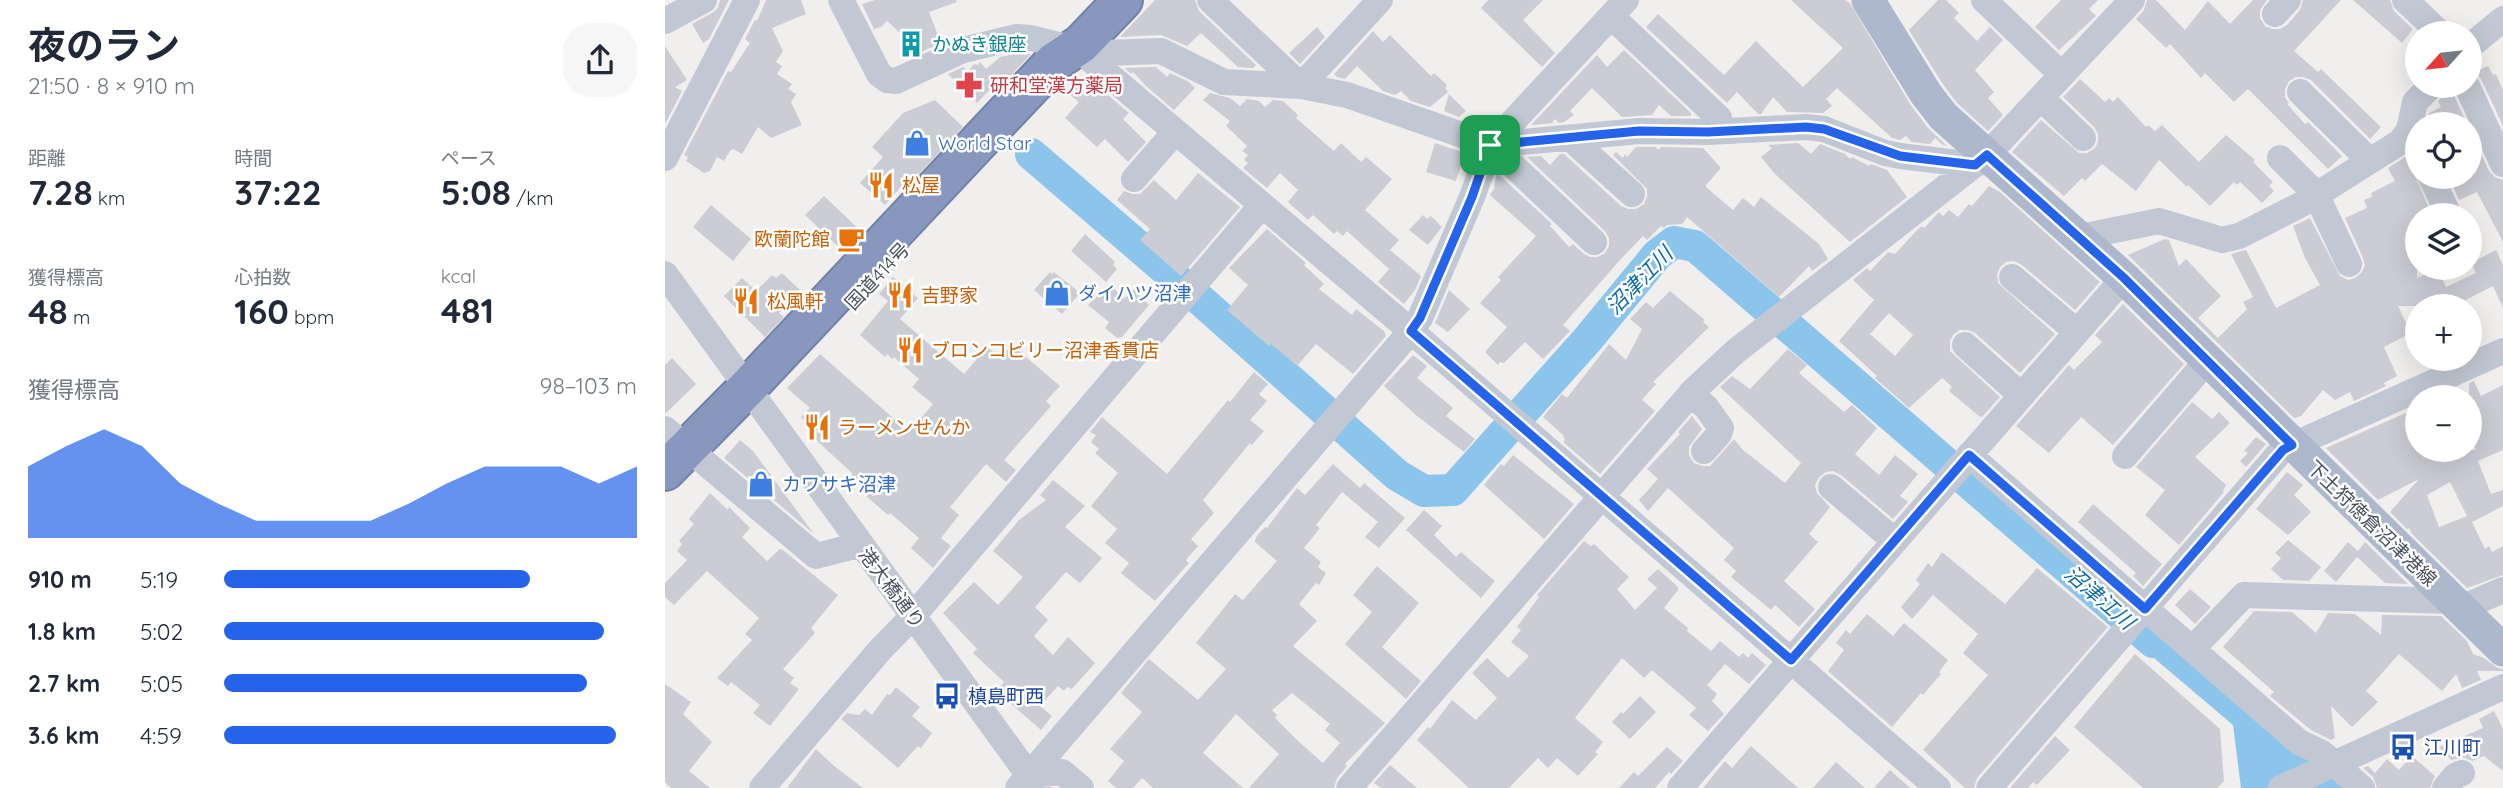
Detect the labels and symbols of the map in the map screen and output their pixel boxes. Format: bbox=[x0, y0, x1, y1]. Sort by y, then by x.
north arrow bbox=[2405, 21, 2481, 98]
building icon: かぬき銀座 bbox=[896, 29, 926, 59]
place label: かぬき銀座 bbox=[932, 32, 1027, 56]
pharmacy icon: 研和堂漢方薬局 bbox=[954, 70, 984, 100]
place label: 研和堂漢方薬局 bbox=[990, 73, 1123, 97]
pin bbox=[1460, 115, 1520, 175]
shop icon: World Star bbox=[902, 128, 932, 158]
place label: World Star bbox=[938, 131, 1032, 155]
restaurant icon: 松屋 bbox=[866, 170, 896, 200]
place label: 松屋 bbox=[902, 173, 940, 197]
cafe icon: 欧蘭陀館 bbox=[836, 224, 866, 254]
place label: 欧蘭陀館 bbox=[754, 227, 830, 251]
street label: 国道414号 bbox=[840, 237, 914, 315]
water label: 沼津江川 bbox=[1600, 239, 1679, 319]
shop icon: ダイハツ沼津 bbox=[1042, 278, 1072, 308]
restaurant icon: 吉野家 bbox=[885, 280, 915, 310]
place label: ダイハツ沼津 bbox=[1078, 281, 1192, 305]
place label: 吉野家 bbox=[921, 283, 978, 307]
restaurant icon: 松風軒 bbox=[731, 286, 761, 316]
place label: 松風軒 bbox=[767, 289, 824, 313]
restaurant icon: ブロンコビリー沼津香貫店 bbox=[895, 335, 925, 365]
place label: ブロンコビリー沼津香貫店 bbox=[931, 338, 1159, 362]
restaurant icon: ラーメンせんか bbox=[802, 412, 832, 442]
place label: ラーメンせんか bbox=[838, 415, 970, 439]
street label: 下土狩徳倉沼津港線 bbox=[2302, 455, 2442, 591]
shop icon: カワサキ沼津 bbox=[746, 469, 776, 499]
place label: カワサキ沼津 bbox=[782, 472, 896, 496]
street label: 港大橋通り bbox=[854, 543, 930, 633]
water label: 沼津江川 bbox=[2060, 560, 2142, 636]
bus stop icon: 槙島町西 bbox=[932, 681, 962, 711]
place label: 槙島町西 bbox=[968, 684, 1044, 708]
bus stop icon: 江川町 bbox=[2388, 732, 2418, 762]
place label: 江川町 bbox=[2424, 735, 2481, 759]

